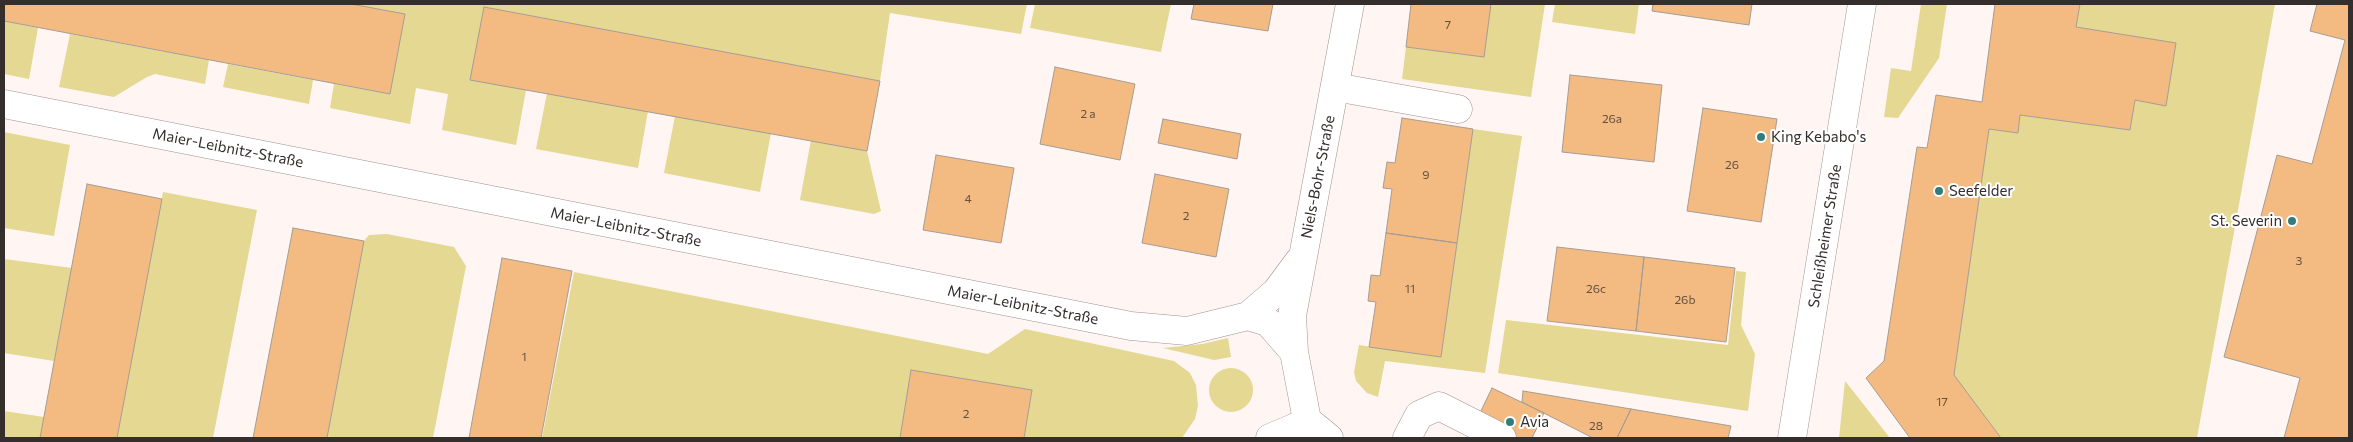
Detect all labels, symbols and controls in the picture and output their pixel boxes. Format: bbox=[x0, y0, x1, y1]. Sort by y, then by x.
house number: 7 bbox=[1445, 18, 1451, 32]
house number: 2 a bbox=[1080, 107, 1096, 121]
house number: 26a bbox=[1602, 112, 1622, 126]
street label: Niels-Bohr-Straße bbox=[1297, 114, 1339, 240]
street label: Maier-Leibnitz-Straße bbox=[151, 125, 305, 171]
place label: King Kebabo's bbox=[1771, 128, 1866, 146]
marker: King Kebabo's bbox=[1755, 131, 1767, 143]
house number: 26 bbox=[1725, 158, 1739, 172]
street label: Schleißheimer Straße bbox=[1805, 163, 1845, 309]
house number: 9 bbox=[1422, 168, 1430, 182]
place label: Seefelder bbox=[1949, 182, 2013, 200]
marker: Seefelder bbox=[1933, 185, 1945, 197]
house number: 4 bbox=[964, 192, 972, 206]
street label: Maier-Leibnitz-Straße bbox=[549, 204, 703, 250]
house number: 2 bbox=[1183, 209, 1189, 223]
place label: St. Severin bbox=[2210, 212, 2282, 230]
marker: St. Severin bbox=[2286, 215, 2298, 227]
house number: 3 bbox=[2296, 254, 2302, 268]
street label: Maier-Leibnitz-Straße bbox=[946, 282, 1100, 328]
house number: 11 bbox=[1405, 282, 1415, 296]
house number: 26c bbox=[1586, 282, 1606, 296]
house number: 26b bbox=[1674, 293, 1696, 307]
house number: 1 bbox=[521, 350, 527, 364]
house number: 17 bbox=[1936, 395, 1948, 409]
house number: 2 bbox=[963, 407, 969, 421]
place label: Avia bbox=[1520, 413, 1549, 431]
marker: Avia bbox=[1504, 416, 1516, 428]
house number: 28 bbox=[1589, 419, 1603, 433]

